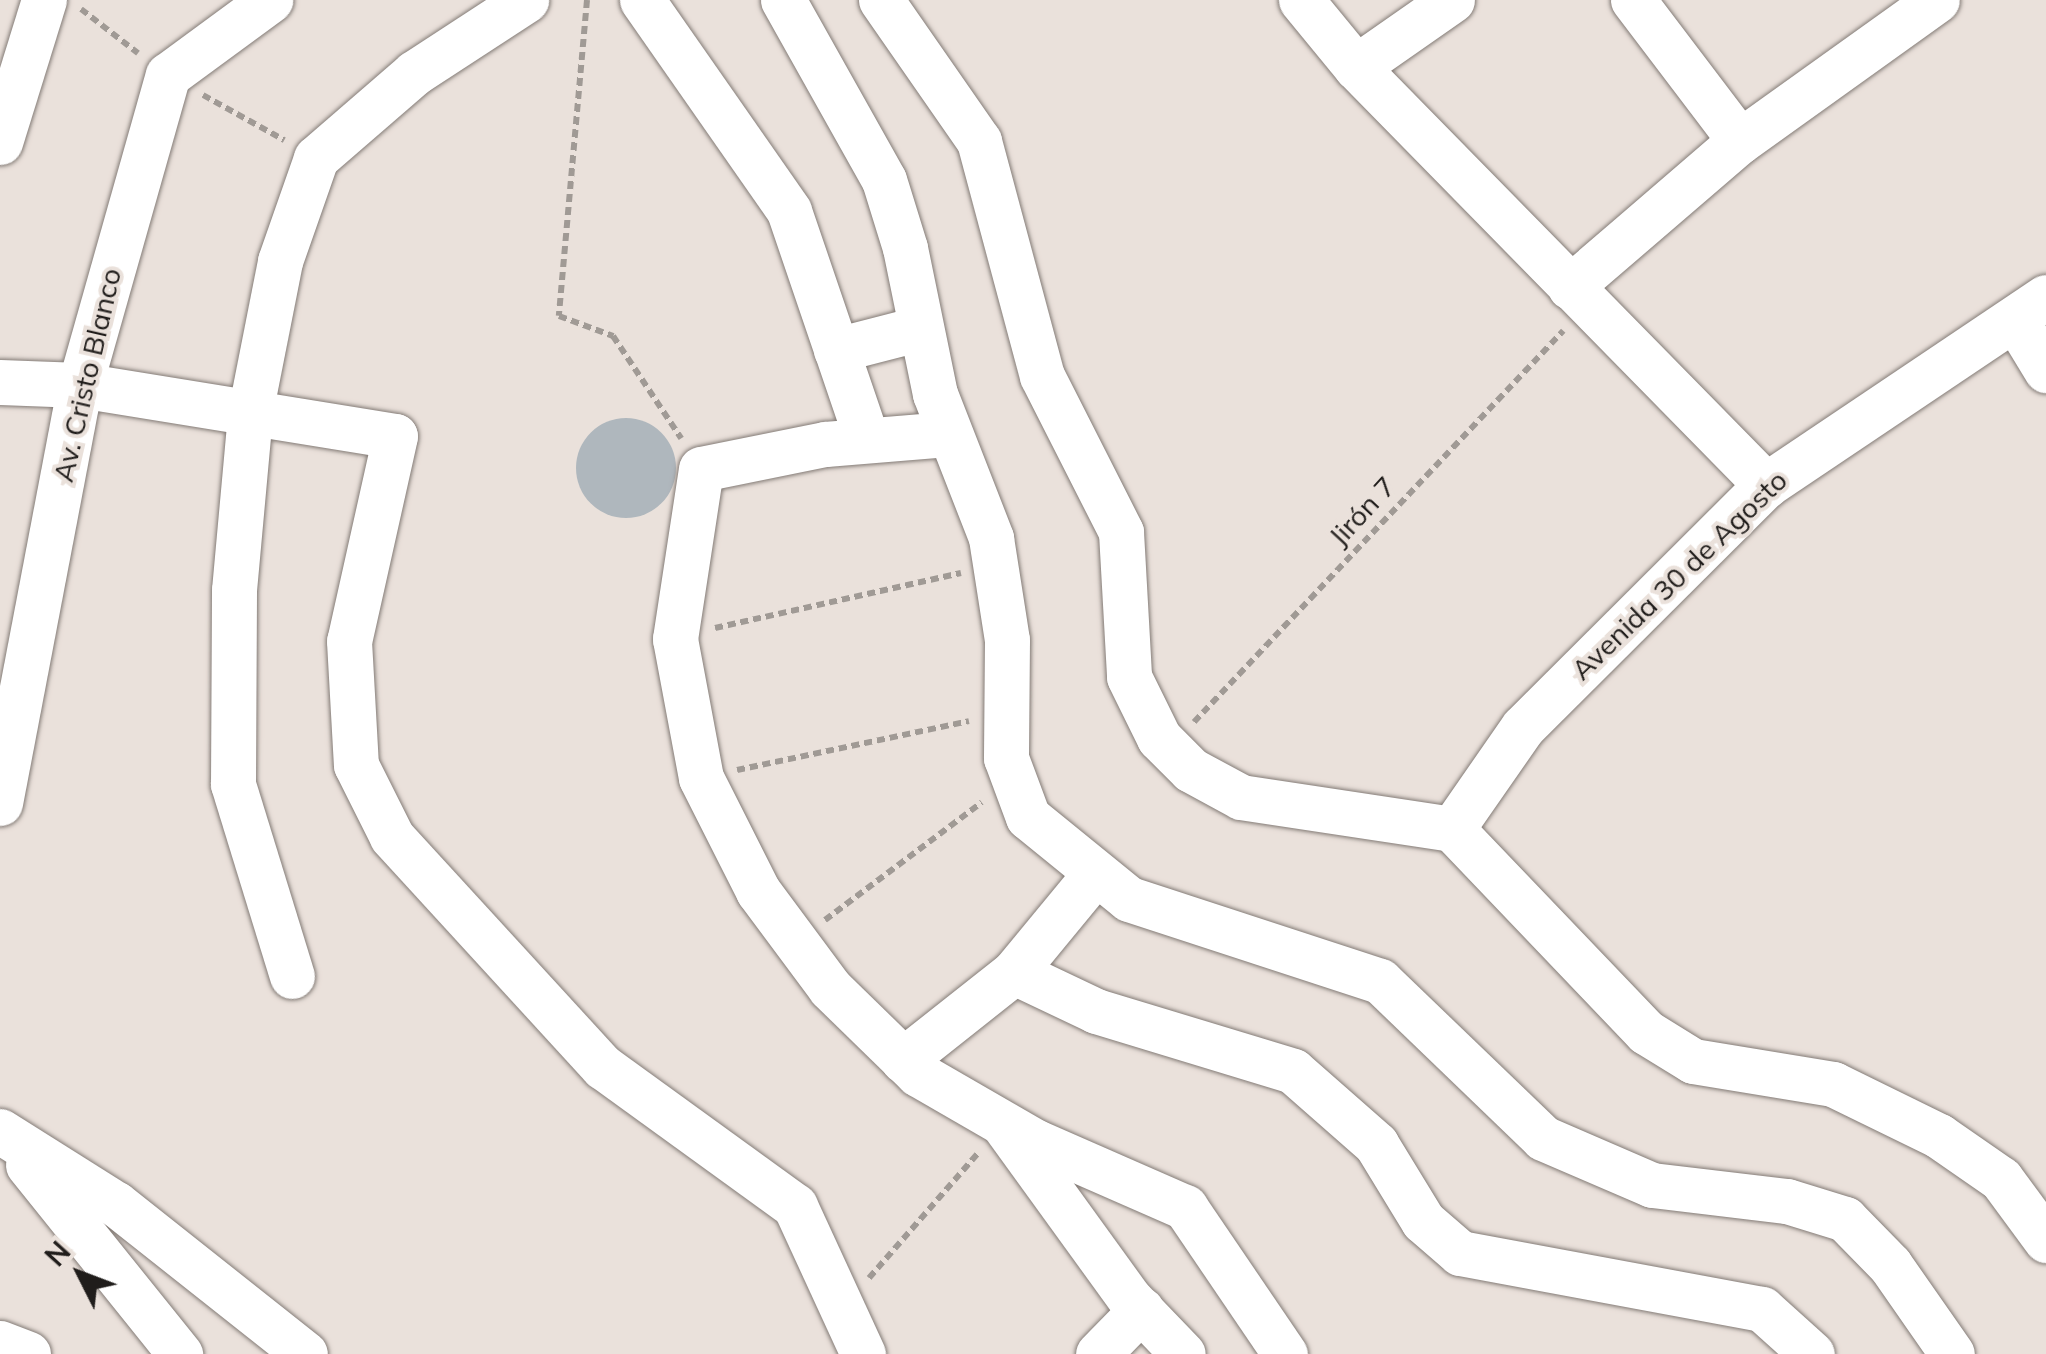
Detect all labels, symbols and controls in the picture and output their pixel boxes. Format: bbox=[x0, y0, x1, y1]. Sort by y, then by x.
street label: Av. Cristo Blanco bbox=[46, 265, 128, 485]
street label: Avenida 30 de Agosto bbox=[1564, 463, 1794, 687]
street label: Jirón 7 bbox=[1322, 469, 1402, 553]
north arrow bbox=[30, 1224, 130, 1324]
text: N bbox=[37, 1234, 77, 1273]

